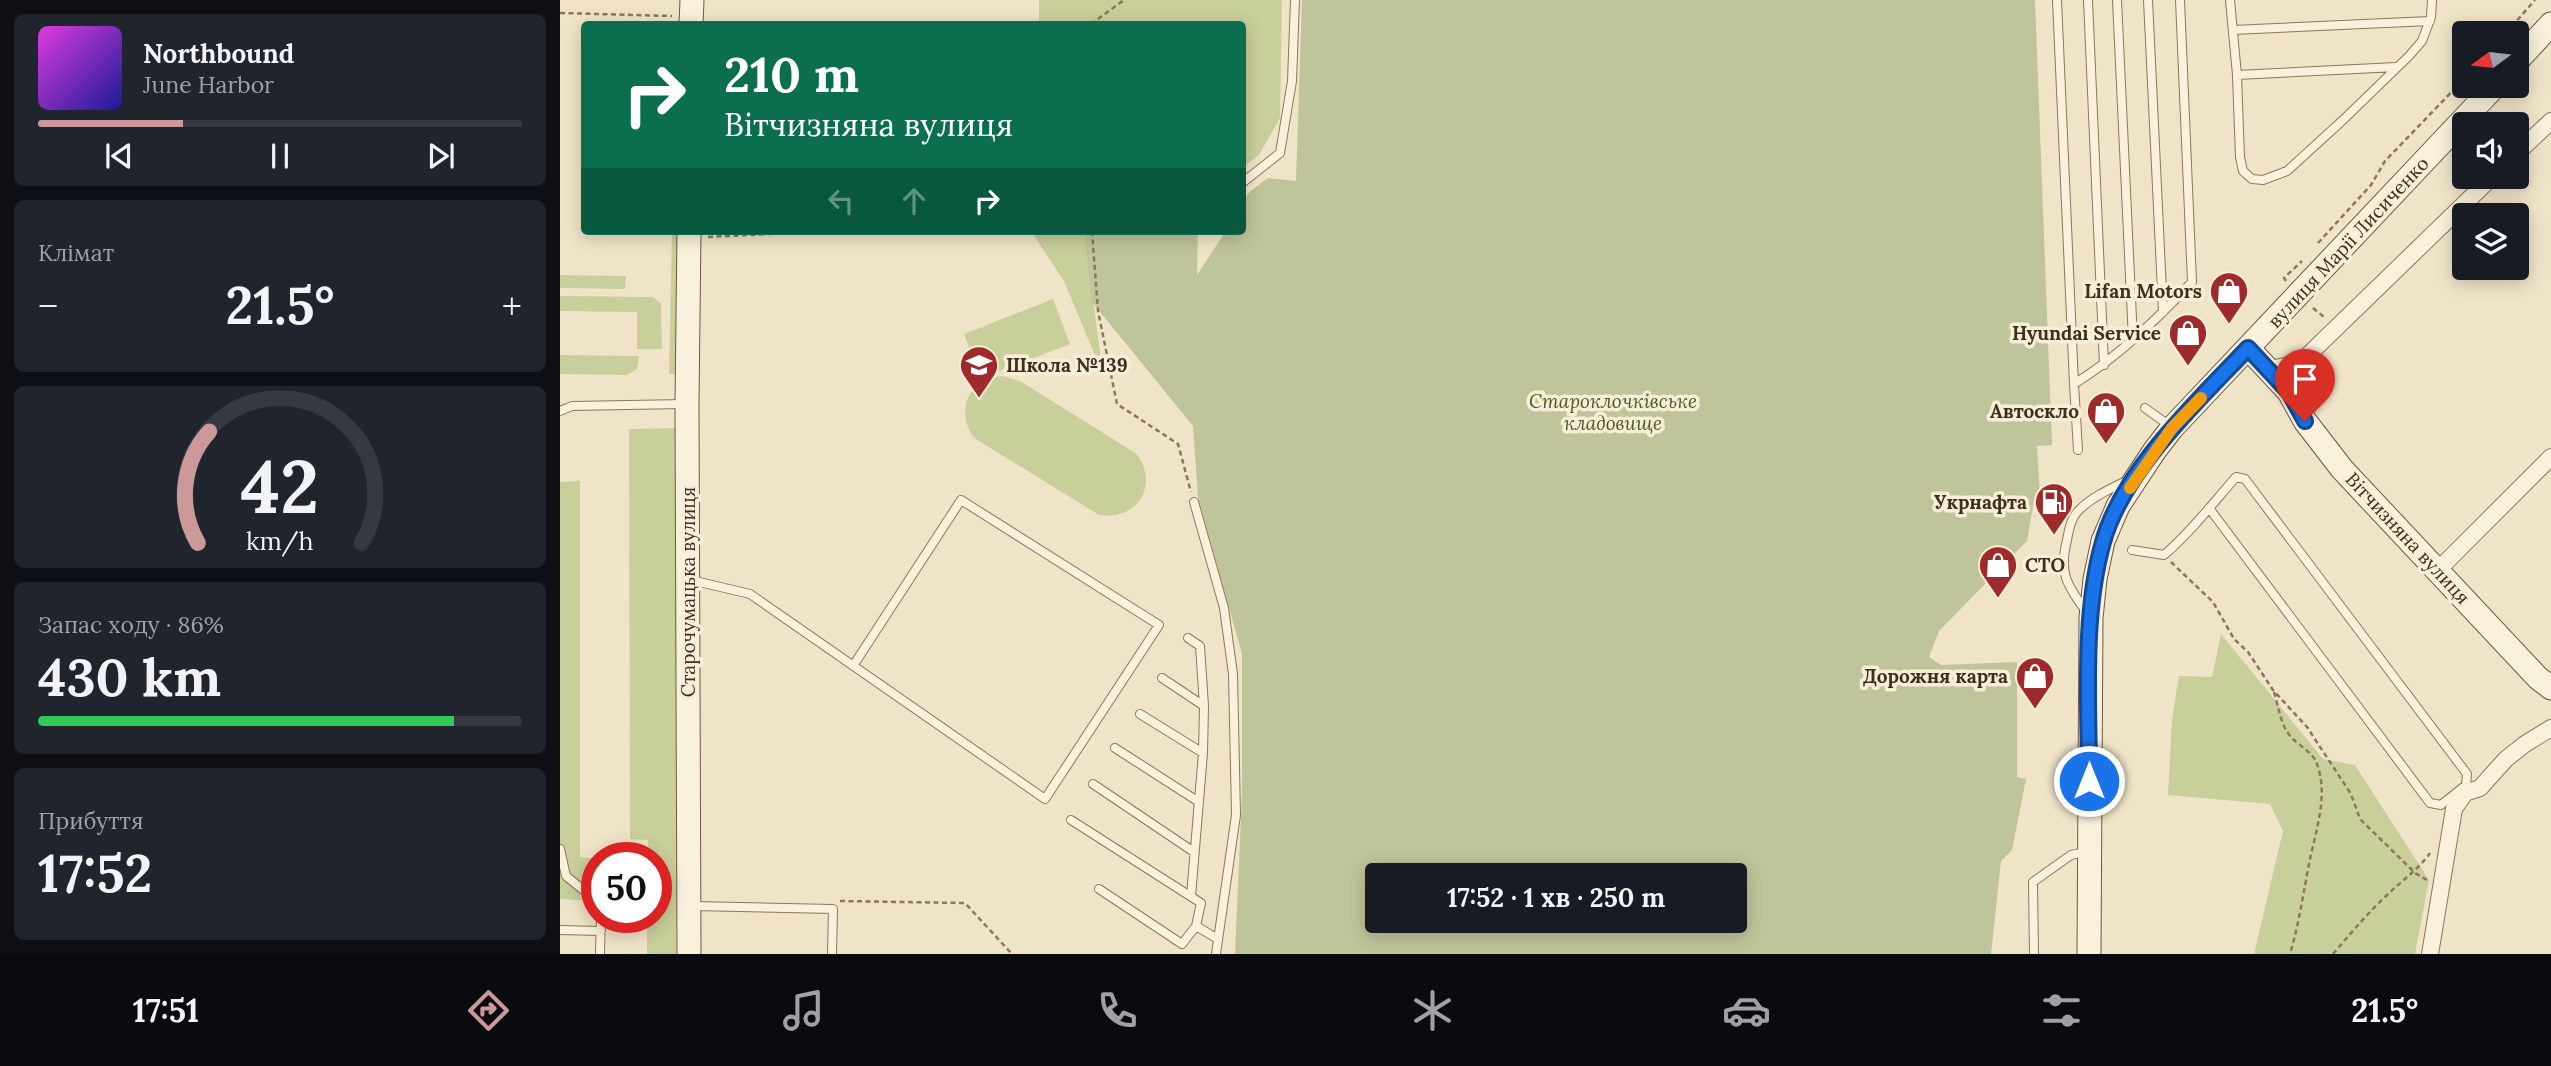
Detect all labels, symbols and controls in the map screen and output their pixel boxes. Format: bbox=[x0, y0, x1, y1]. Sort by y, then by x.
north arrow bbox=[2452, 21, 2529, 98]
map controls bbox=[2452, 21, 2529, 280]
text: Northbound bbox=[143, 37, 294, 70]
text: 210 m bbox=[724, 43, 859, 105]
icon: right bbox=[609, 49, 700, 140]
text: June Harbor bbox=[143, 70, 274, 99]
text: Вітчизняна вулиця bbox=[724, 104, 1013, 145]
button: sound bbox=[2452, 112, 2529, 189]
icon: previous bbox=[100, 137, 138, 175]
icon: pause bbox=[261, 137, 299, 175]
icon: next bbox=[422, 137, 460, 175]
street label: вулиця Марії Лисиченко bbox=[2262, 151, 2434, 333]
icon: left bbox=[822, 182, 860, 220]
icon: ahead bbox=[895, 182, 933, 220]
icon: right bbox=[968, 182, 1006, 220]
button: layers bbox=[2452, 203, 2529, 280]
text: Клімат bbox=[38, 238, 114, 267]
shop icon: Lifan Motors bbox=[2208, 270, 2250, 325]
text: 21.5° bbox=[226, 272, 334, 338]
place label: Lifan Motors bbox=[2084, 279, 2202, 303]
text: − bbox=[38, 282, 58, 330]
text: + bbox=[502, 282, 522, 330]
shop icon: Hyundai Service bbox=[2167, 312, 2209, 367]
place label: Hyundai Service bbox=[2012, 321, 2161, 345]
school or university icon: Школа №139 bbox=[958, 344, 1000, 399]
pin bbox=[2275, 349, 2335, 421]
place label: Школа №139 bbox=[1006, 353, 1128, 377]
icon: arrive bbox=[2286, 360, 2324, 398]
park label: Староклочківське кладовище bbox=[1529, 389, 1697, 435]
shop icon: Автоскло bbox=[2085, 390, 2127, 445]
place label: Автоскло bbox=[1990, 399, 2079, 423]
text: 42 bbox=[241, 440, 319, 533]
street label: Вітчизняна вулиця bbox=[2341, 467, 2475, 609]
fuel station icon: Укрнафта bbox=[2033, 481, 2075, 536]
street label: Старочумацька вулиця bbox=[676, 487, 700, 697]
place label: Укрнафта bbox=[1934, 490, 2027, 514]
text: km/h bbox=[246, 525, 314, 557]
shop icon: СТО bbox=[1977, 544, 2019, 599]
place label: СТО bbox=[2025, 553, 2065, 577]
text: Запас ходу · 86% bbox=[38, 610, 224, 639]
text: 430 km bbox=[38, 644, 221, 710]
shop icon: Дорожня карта bbox=[2014, 655, 2056, 710]
place label: Дорожня карта bbox=[1863, 664, 2008, 688]
position arrow bbox=[2052, 744, 2126, 818]
text: Прибуття bbox=[38, 806, 143, 835]
text: 17:52 bbox=[38, 840, 152, 906]
speed limit sign: 50 bbox=[581, 842, 672, 933]
text: 17:52 · 1 хв · 250 m bbox=[1447, 881, 1665, 914]
icon: directions bbox=[464, 986, 513, 1035]
icon: music bbox=[779, 986, 828, 1035]
icon: phone bbox=[1093, 986, 1142, 1035]
icon: climate bbox=[1408, 986, 1457, 1035]
icon: car bbox=[1722, 986, 1771, 1035]
icon: filters bbox=[2037, 986, 2086, 1035]
text: 17:51 bbox=[133, 990, 199, 1031]
text: 21.5° bbox=[2351, 990, 2418, 1031]

